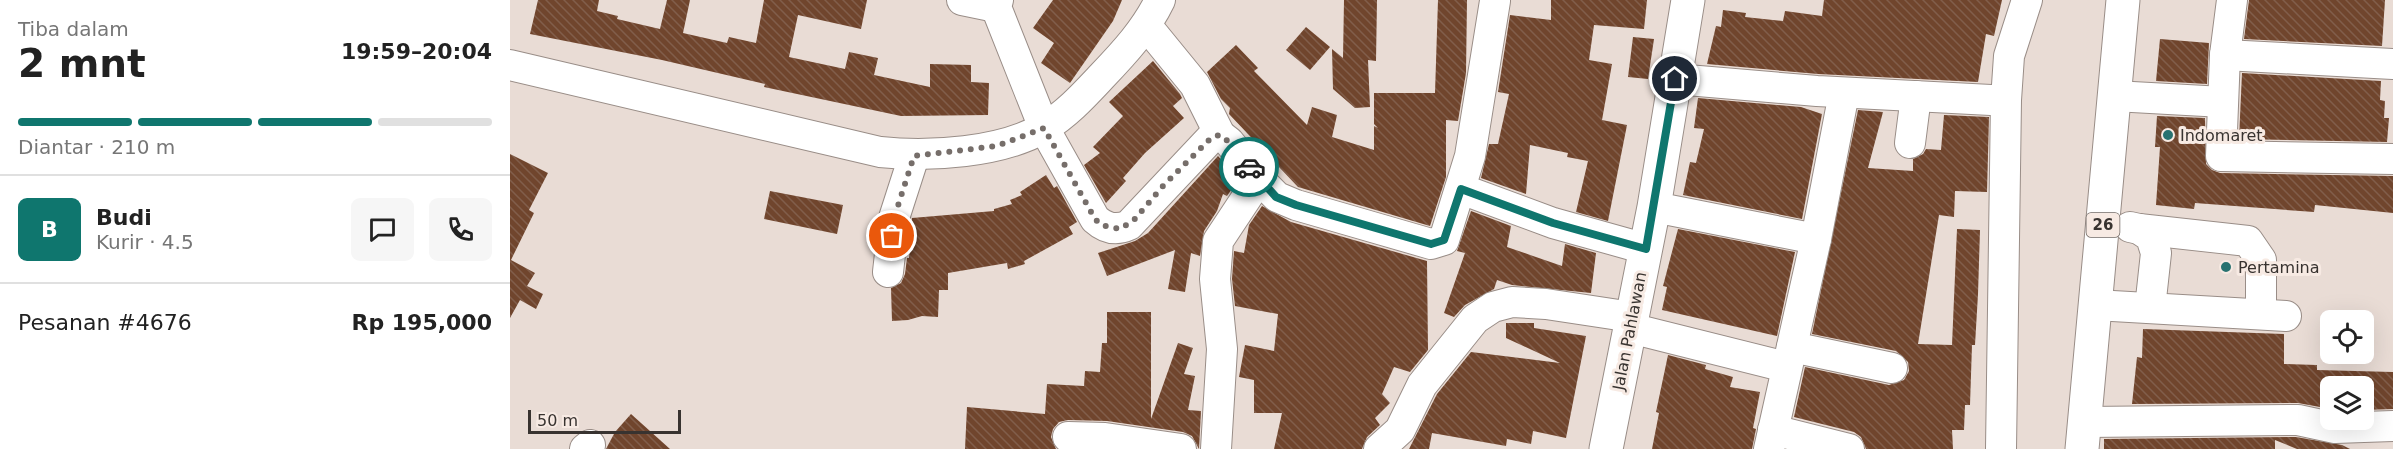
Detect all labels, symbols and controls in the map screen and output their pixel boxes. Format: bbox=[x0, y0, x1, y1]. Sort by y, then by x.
text: Tiba dalam bbox=[18, 17, 129, 41]
text: 19:59–20:04 bbox=[341, 39, 492, 64]
text: 2 mnt bbox=[18, 41, 146, 86]
pin bbox=[1649, 53, 1700, 104]
icon: home bbox=[1658, 62, 1691, 95]
place label: Indomaret bbox=[2180, 126, 2263, 145]
marker: Indomaret bbox=[2161, 128, 2175, 142]
text: Diantar · 210 m bbox=[18, 135, 175, 159]
courier bbox=[1219, 137, 1279, 197]
icon: car bbox=[1233, 151, 1266, 184]
button: chat bbox=[351, 198, 414, 261]
button: phone bbox=[429, 198, 492, 261]
text: Budi bbox=[96, 205, 152, 230]
pin bbox=[866, 210, 917, 261]
road number: 26 bbox=[2086, 213, 2120, 237]
text: B bbox=[41, 217, 58, 242]
icon: bag bbox=[875, 219, 908, 252]
text: Kurir · 4.5 bbox=[96, 230, 194, 254]
place label: Pertamina bbox=[2238, 258, 2320, 277]
marker: Pertamina bbox=[2219, 260, 2233, 274]
street label: Jalan Pahlawan bbox=[1609, 270, 1650, 393]
text: Pesanan #4676 bbox=[18, 310, 192, 335]
text: Rp 195,000 bbox=[351, 310, 492, 335]
map controls bbox=[2320, 310, 2374, 430]
button: locate bbox=[2320, 310, 2374, 364]
button: layers bbox=[2320, 376, 2374, 430]
scale bar bbox=[528, 407, 681, 434]
text: 50 m bbox=[537, 411, 578, 430]

